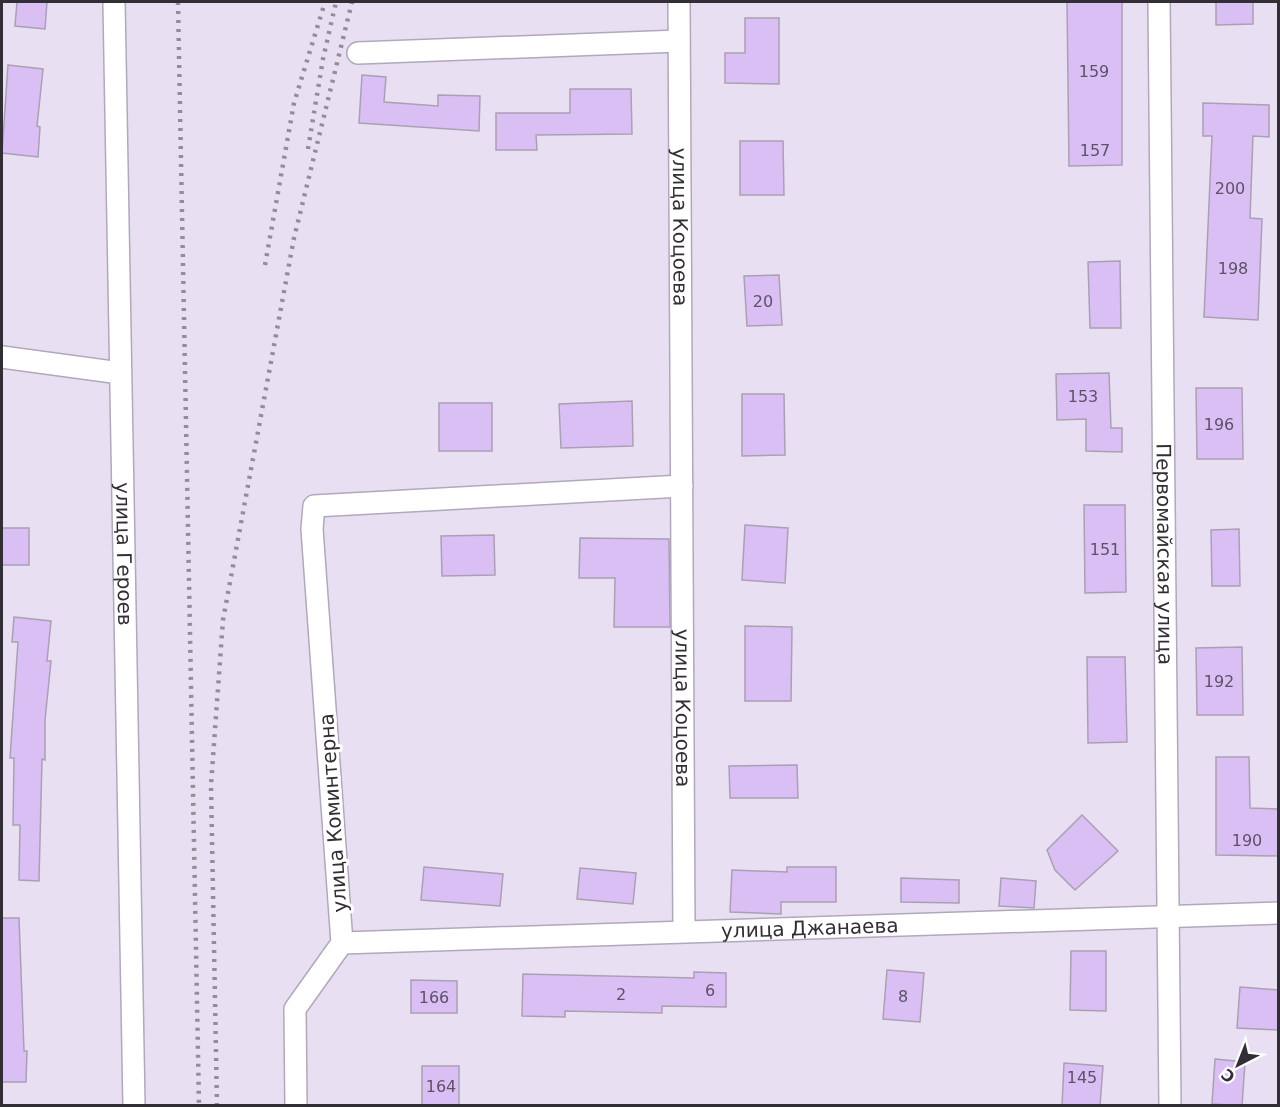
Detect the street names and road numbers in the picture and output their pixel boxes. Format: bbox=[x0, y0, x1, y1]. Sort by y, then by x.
street label: улица Коцоева bbox=[668, 148, 693, 306]
street label: Первомайская улица bbox=[1151, 443, 1178, 665]
street label: улица Героев bbox=[111, 482, 137, 626]
street label: улица Коцоева bbox=[670, 629, 695, 787]
street label: улица Коминтерна bbox=[314, 713, 352, 913]
street label: улица Джанаева bbox=[721, 913, 899, 943]

